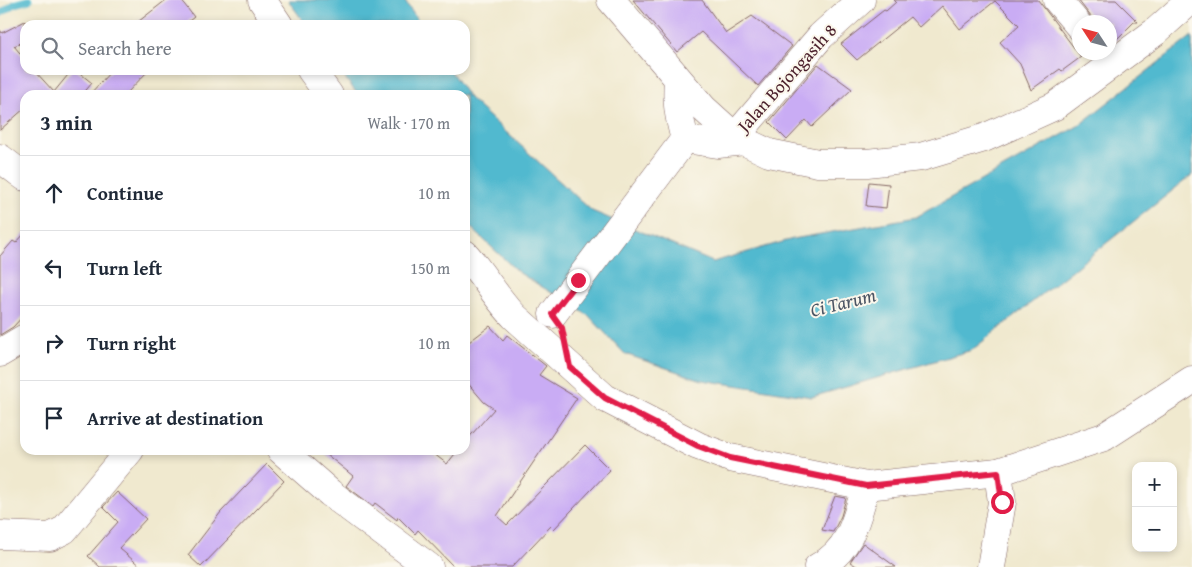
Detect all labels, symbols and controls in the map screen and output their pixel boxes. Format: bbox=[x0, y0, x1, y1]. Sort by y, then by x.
north arrow bbox=[1072, 15, 1117, 60]
street label: Jalan Bojongasih 8 bbox=[729, 17, 843, 139]
search box bbox=[20, 20, 470, 75]
icon: search bbox=[38, 34, 66, 62]
text: Search here bbox=[78, 34, 172, 62]
text: 3 min bbox=[40, 107, 92, 138]
text: Walk · 170 m bbox=[367, 111, 450, 135]
icon: ahead bbox=[40, 179, 68, 207]
text: Continue bbox=[87, 179, 164, 207]
text: 10 m bbox=[418, 181, 450, 205]
icon: left bbox=[40, 254, 68, 282]
text: Turn left bbox=[87, 254, 162, 282]
text: 150 m bbox=[410, 256, 450, 280]
route end bbox=[567, 269, 590, 292]
water label: Ci Tarum bbox=[807, 280, 879, 324]
icon: right bbox=[40, 329, 68, 357]
text: Turn right bbox=[87, 329, 176, 357]
text: 10 m bbox=[418, 331, 450, 355]
icon: arrive bbox=[40, 404, 68, 432]
text: Arrive at destination bbox=[87, 404, 263, 432]
map controls bbox=[1132, 462, 1177, 552]
button: + bbox=[1132, 462, 1177, 507]
route start bbox=[991, 491, 1014, 514]
button: − bbox=[1132, 507, 1177, 552]

